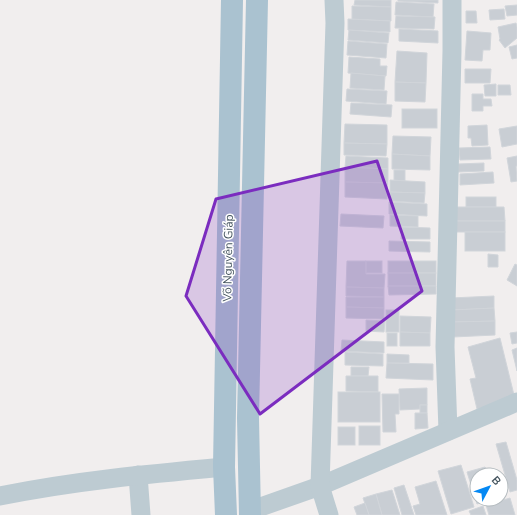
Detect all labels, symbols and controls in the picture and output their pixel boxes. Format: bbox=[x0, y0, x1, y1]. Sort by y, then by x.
street label: Võ Nguyên Giáp bbox=[219, 214, 237, 303]
north arrow bbox=[469, 467, 509, 507]
text: B bbox=[488, 473, 504, 489]

